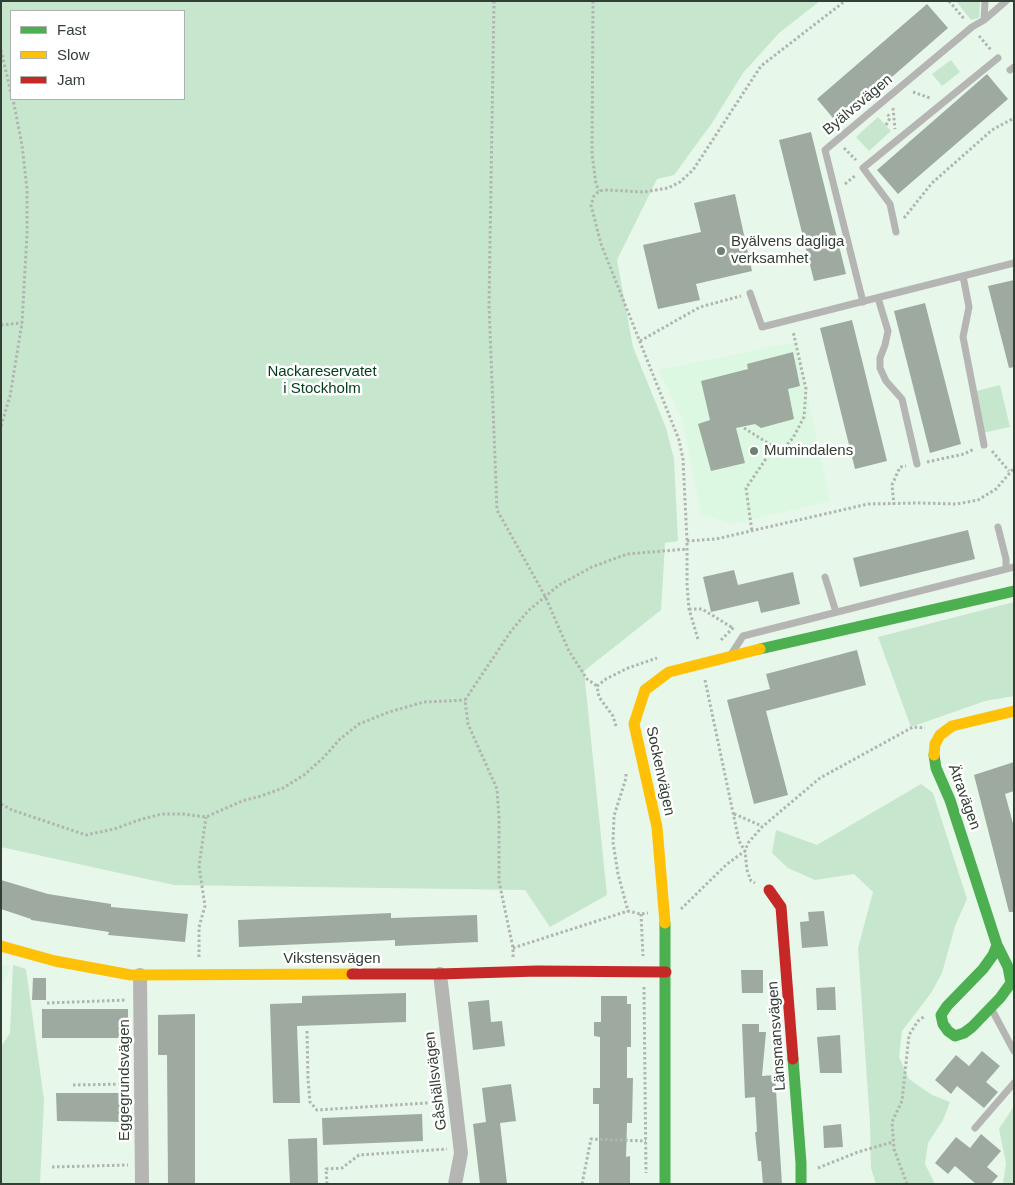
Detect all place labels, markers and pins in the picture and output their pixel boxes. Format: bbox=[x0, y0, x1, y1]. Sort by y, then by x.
place label: Byälvens dagliga verksamhet bbox=[731, 233, 844, 268]
marker: Byälvens dagliga verksamhet bbox=[715, 245, 727, 257]
place label: Mumindalens bbox=[764, 442, 853, 460]
marker: Mumindalens bbox=[748, 445, 760, 457]

